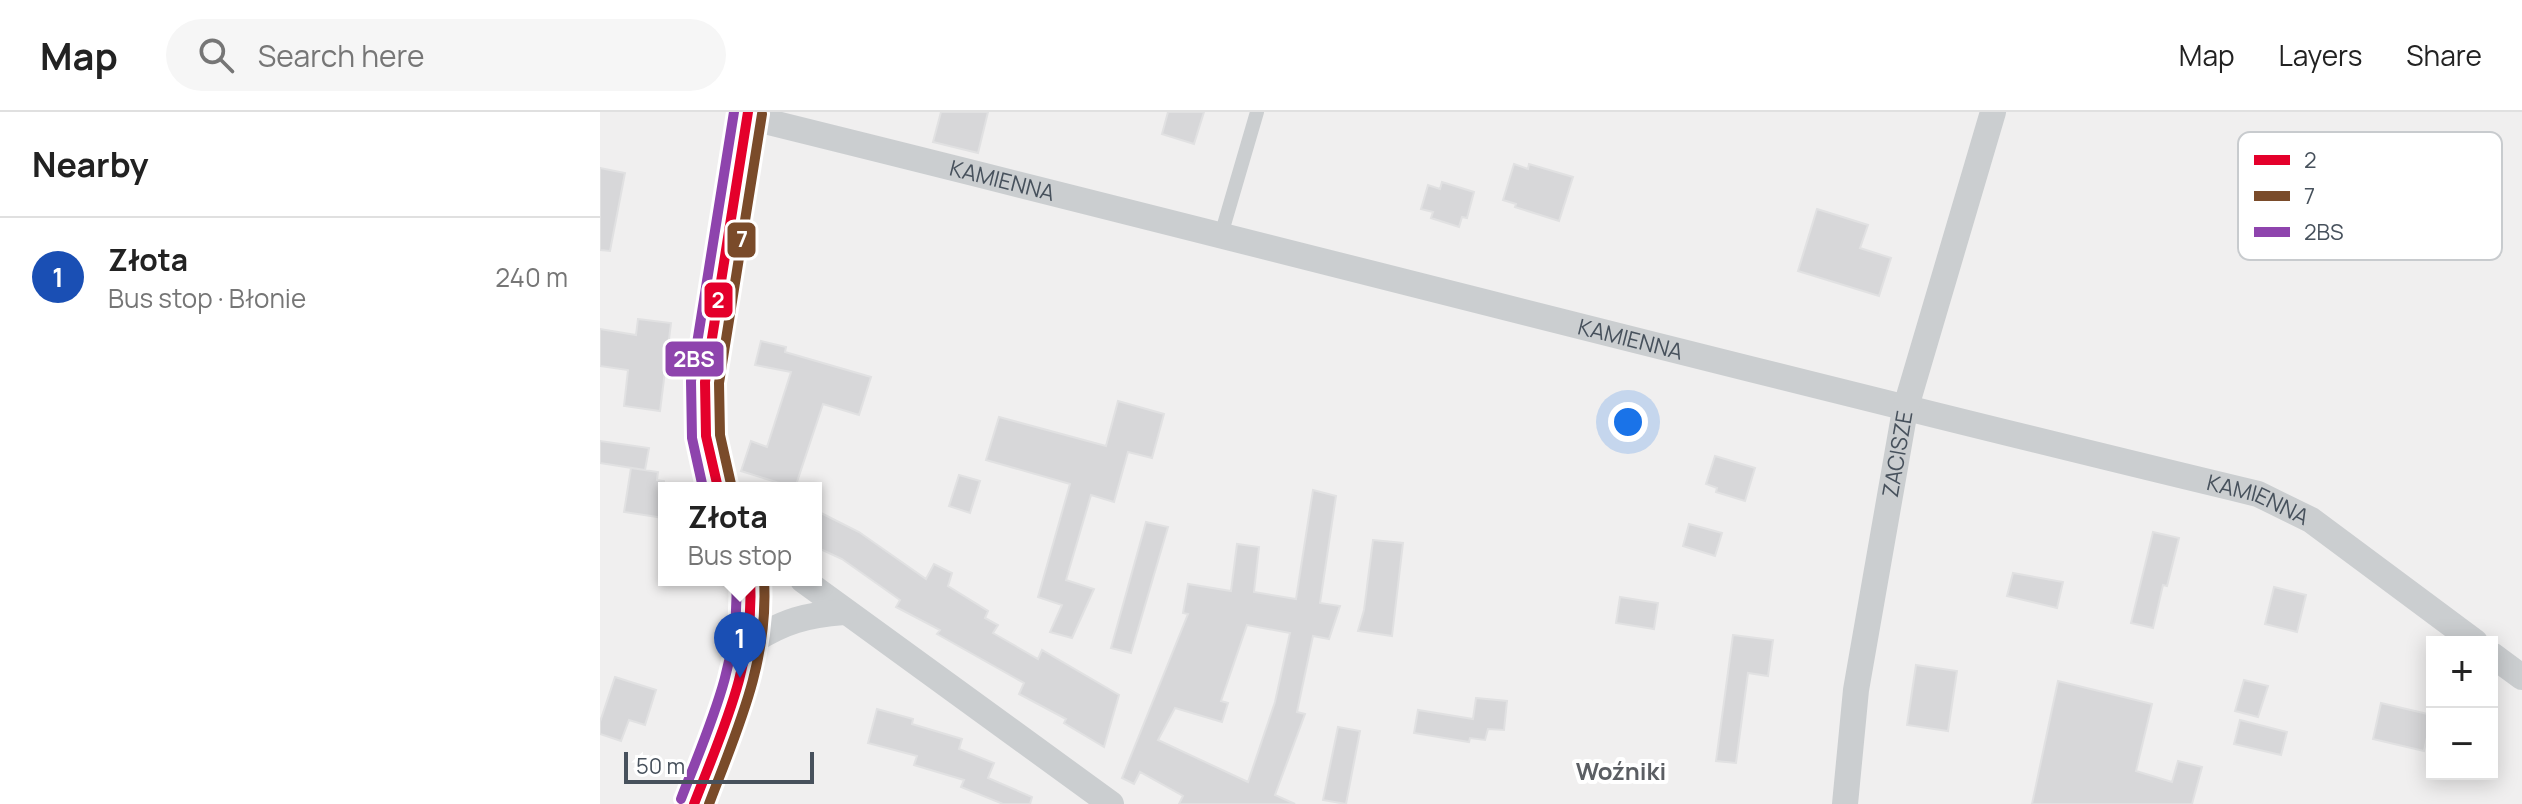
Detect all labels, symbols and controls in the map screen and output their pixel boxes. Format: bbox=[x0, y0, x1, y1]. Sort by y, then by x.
search box bbox=[166, 19, 726, 91]
text: Map bbox=[40, 29, 118, 81]
icon: search bbox=[194, 33, 238, 77]
text: Search here bbox=[258, 35, 425, 76]
text: Map bbox=[2179, 36, 2235, 74]
text: Layers bbox=[2279, 36, 2362, 74]
text: Share bbox=[2406, 36, 2482, 74]
legend bbox=[2238, 132, 2502, 260]
text: Nearby bbox=[32, 141, 148, 187]
text: 2 bbox=[2304, 145, 2317, 175]
street label: KAMIENNA bbox=[947, 153, 1058, 208]
text: 7 bbox=[2304, 181, 2315, 211]
text: 2BS bbox=[2304, 217, 2344, 247]
line badge: 7 bbox=[726, 221, 757, 259]
text: 7 bbox=[736, 224, 748, 254]
text: Złota bbox=[108, 239, 188, 280]
text: 1 bbox=[52, 259, 64, 295]
text: 240 m bbox=[495, 259, 568, 295]
text: Bus stop · Błonie bbox=[108, 280, 306, 316]
line badge: 2 bbox=[703, 281, 734, 319]
text: 2 bbox=[711, 285, 725, 315]
street label: KAMIENNA bbox=[1575, 311, 1686, 367]
line badge: 2BS bbox=[664, 340, 725, 378]
text: 2BS bbox=[673, 344, 715, 374]
your location bbox=[1608, 402, 1648, 442]
street label: ZACISZE bbox=[1875, 408, 1920, 500]
street label: KAMIENNA bbox=[2204, 467, 2314, 532]
popup bbox=[658, 482, 822, 586]
text: Złota bbox=[688, 496, 768, 537]
text: Bus stop bbox=[688, 537, 792, 573]
pin: 1 bbox=[714, 612, 766, 678]
map controls bbox=[2426, 636, 2498, 780]
button: + bbox=[2426, 636, 2498, 708]
button: − bbox=[2426, 708, 2498, 780]
scale bar bbox=[624, 748, 814, 784]
text: 50 m bbox=[636, 751, 685, 781]
district label: Woźniki bbox=[1576, 754, 1666, 787]

